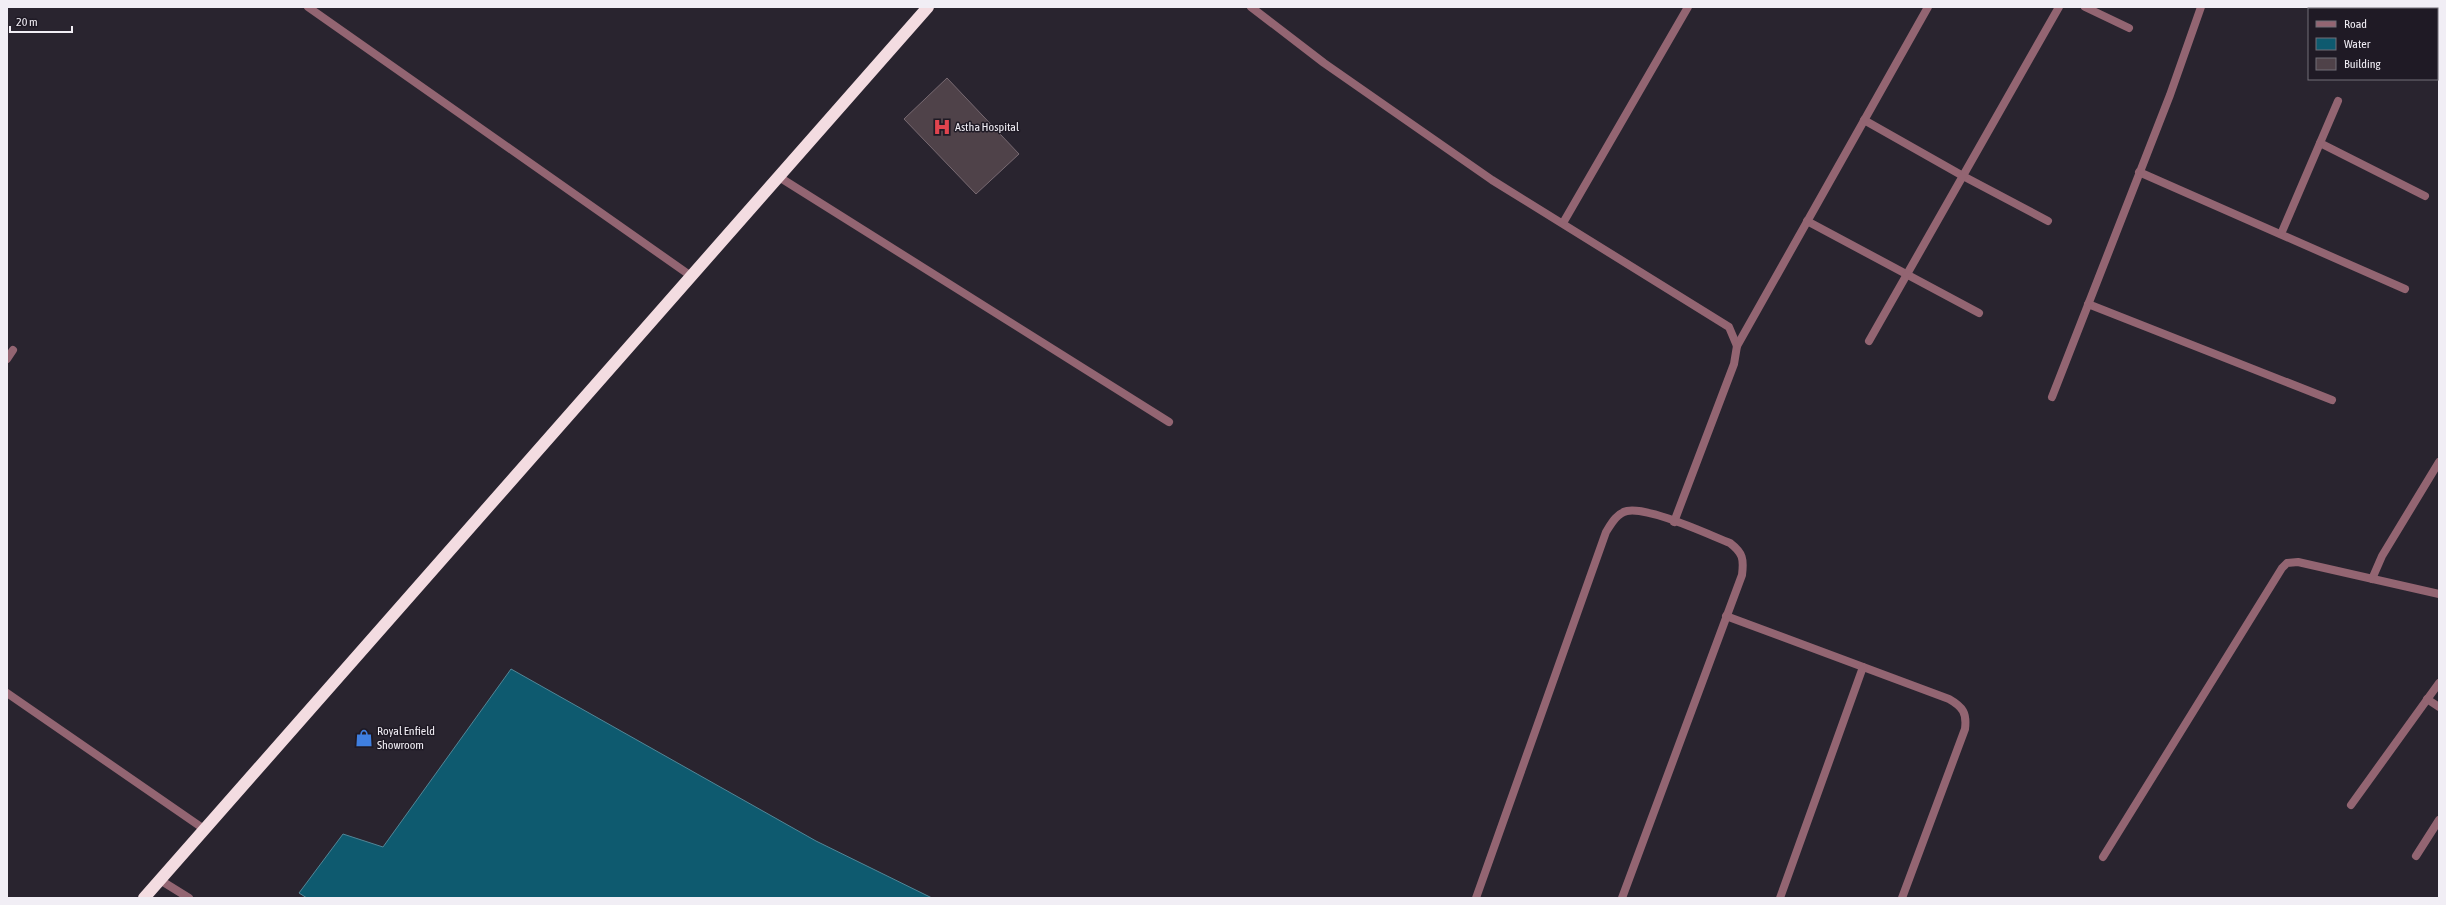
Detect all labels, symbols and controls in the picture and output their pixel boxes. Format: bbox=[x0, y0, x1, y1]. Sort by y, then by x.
scale bar bbox=[10, 8, 72, 34]
legend bbox=[2308, 8, 2438, 80]
text: 20 m bbox=[16, 15, 38, 29]
text: Road bbox=[2344, 17, 2367, 31]
text: Water bbox=[2344, 37, 2371, 51]
text: Building bbox=[2344, 57, 2382, 71]
hospital icon: Astha Hospital bbox=[932, 117, 952, 137]
place label: Astha Hospital bbox=[955, 120, 1020, 134]
place label: Royal Enfield Showroom bbox=[377, 724, 435, 752]
shop icon: Royal Enfield Showroom bbox=[354, 728, 374, 748]

